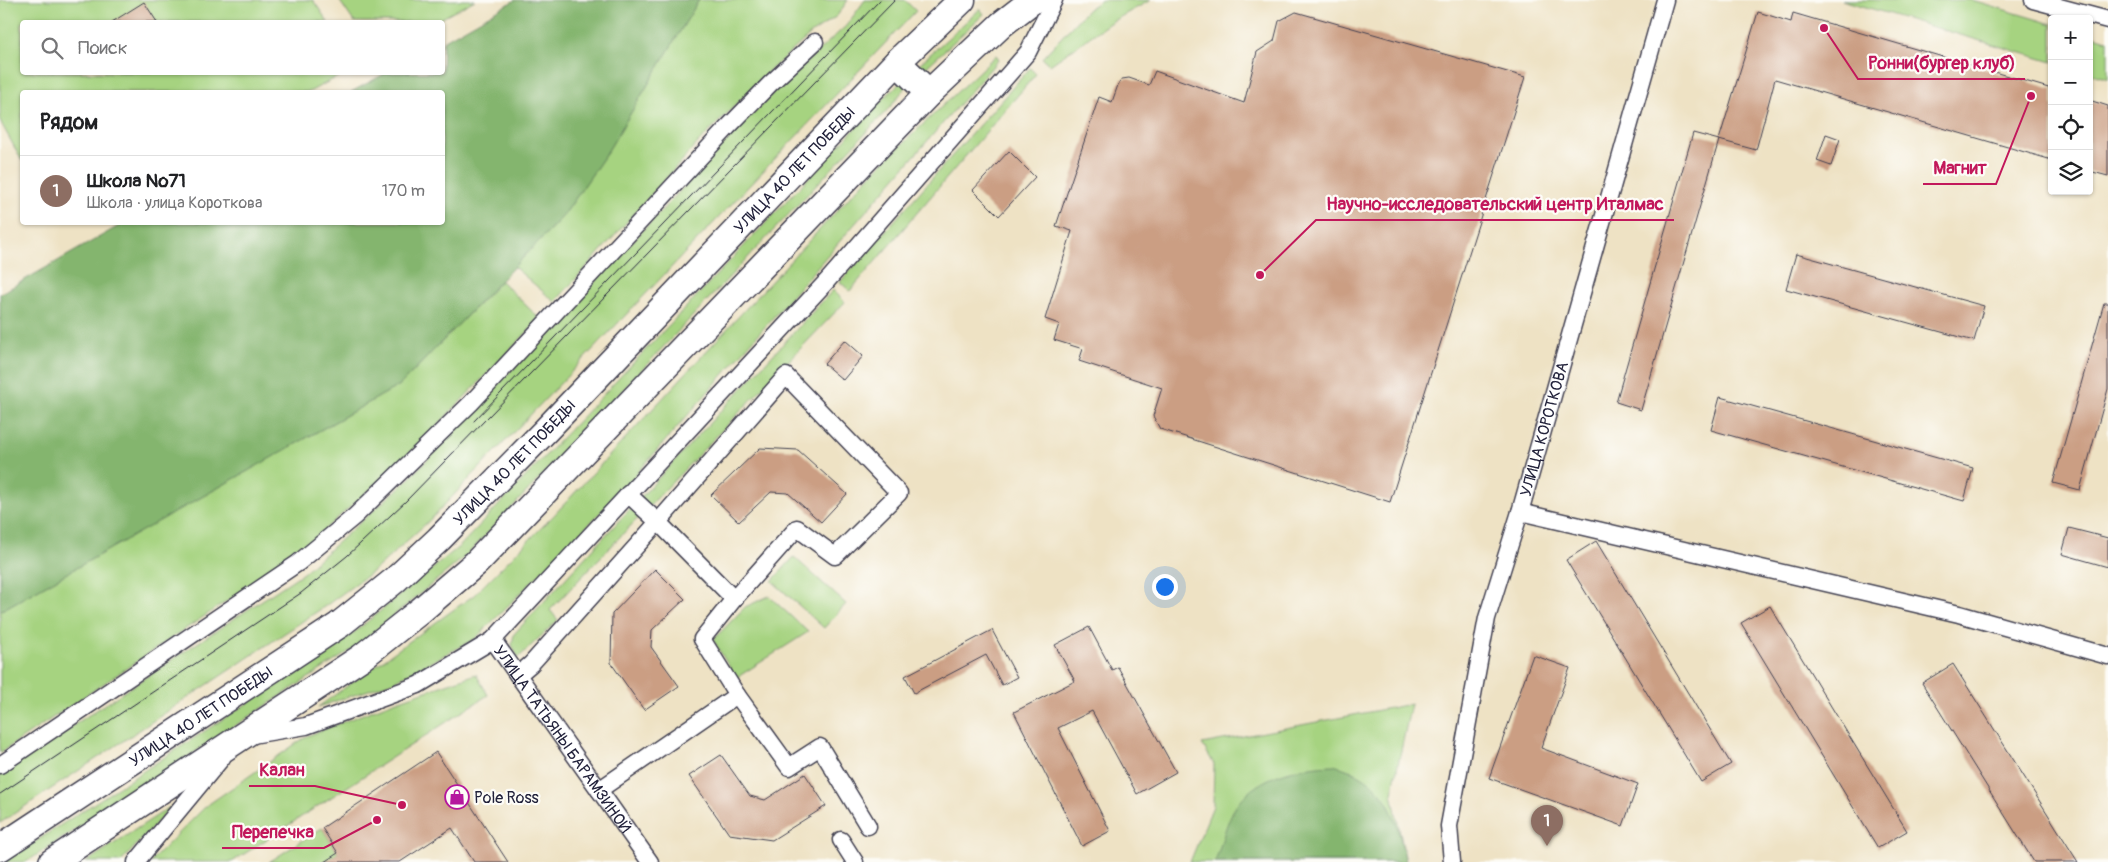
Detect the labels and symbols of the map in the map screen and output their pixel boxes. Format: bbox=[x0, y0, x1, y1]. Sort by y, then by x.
callout: Ронни(бургер клуб) bbox=[1858, 46, 2025, 79]
text: Ронни(бургер клуб) bbox=[1868, 52, 2016, 75]
street label: УЛИЦА 40 ЛЕТ ПОБЕДЫ bbox=[730, 103, 860, 238]
callout: Магнит bbox=[1923, 151, 1996, 184]
text: Магнит bbox=[1933, 157, 1988, 180]
callout: Научно-исследовательский центр Италмас bbox=[1316, 187, 1674, 220]
text: Научно-исследовательский центр Италмас bbox=[1326, 193, 1664, 216]
street label: УЛИЦА КОРОТКОВА bbox=[1516, 359, 1573, 499]
street label: УЛИЦА 40 ЛЕТ ПОБЕДЫ bbox=[449, 396, 581, 530]
your location bbox=[1152, 574, 1178, 600]
street label: УЛИЦА ТАТЬЯНЫ БАРАМЗИНОЙ bbox=[489, 642, 635, 837]
street label: УЛИЦА 40 ЛЕТ ПОБЕДЫ bbox=[126, 662, 277, 771]
callout: Калан bbox=[249, 753, 315, 786]
text: Калан bbox=[259, 759, 305, 782]
shop icon: Pole Ross bbox=[444, 784, 470, 810]
place label: Pole Ross bbox=[474, 788, 539, 808]
pin: 1 bbox=[1531, 805, 1563, 846]
callout: Перепечка bbox=[222, 815, 324, 848]
text: Перепечка bbox=[232, 821, 315, 844]

